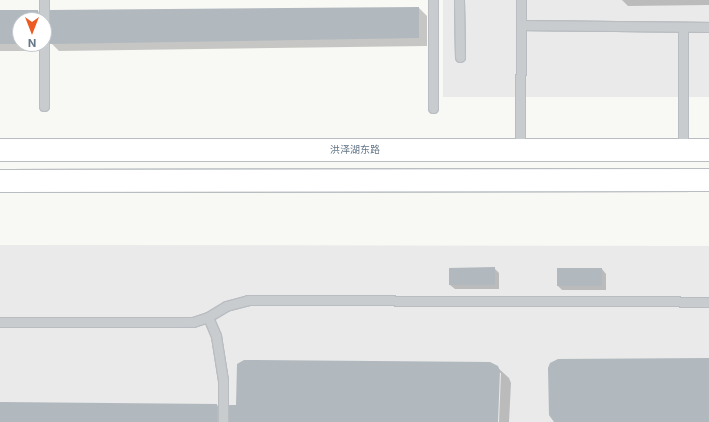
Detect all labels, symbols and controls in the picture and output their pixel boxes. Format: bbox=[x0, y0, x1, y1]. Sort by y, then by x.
north arrow bbox=[12, 12, 52, 52]
text: N bbox=[28, 36, 36, 50]
street label: 洪泽湖东路 bbox=[330, 144, 380, 156]

